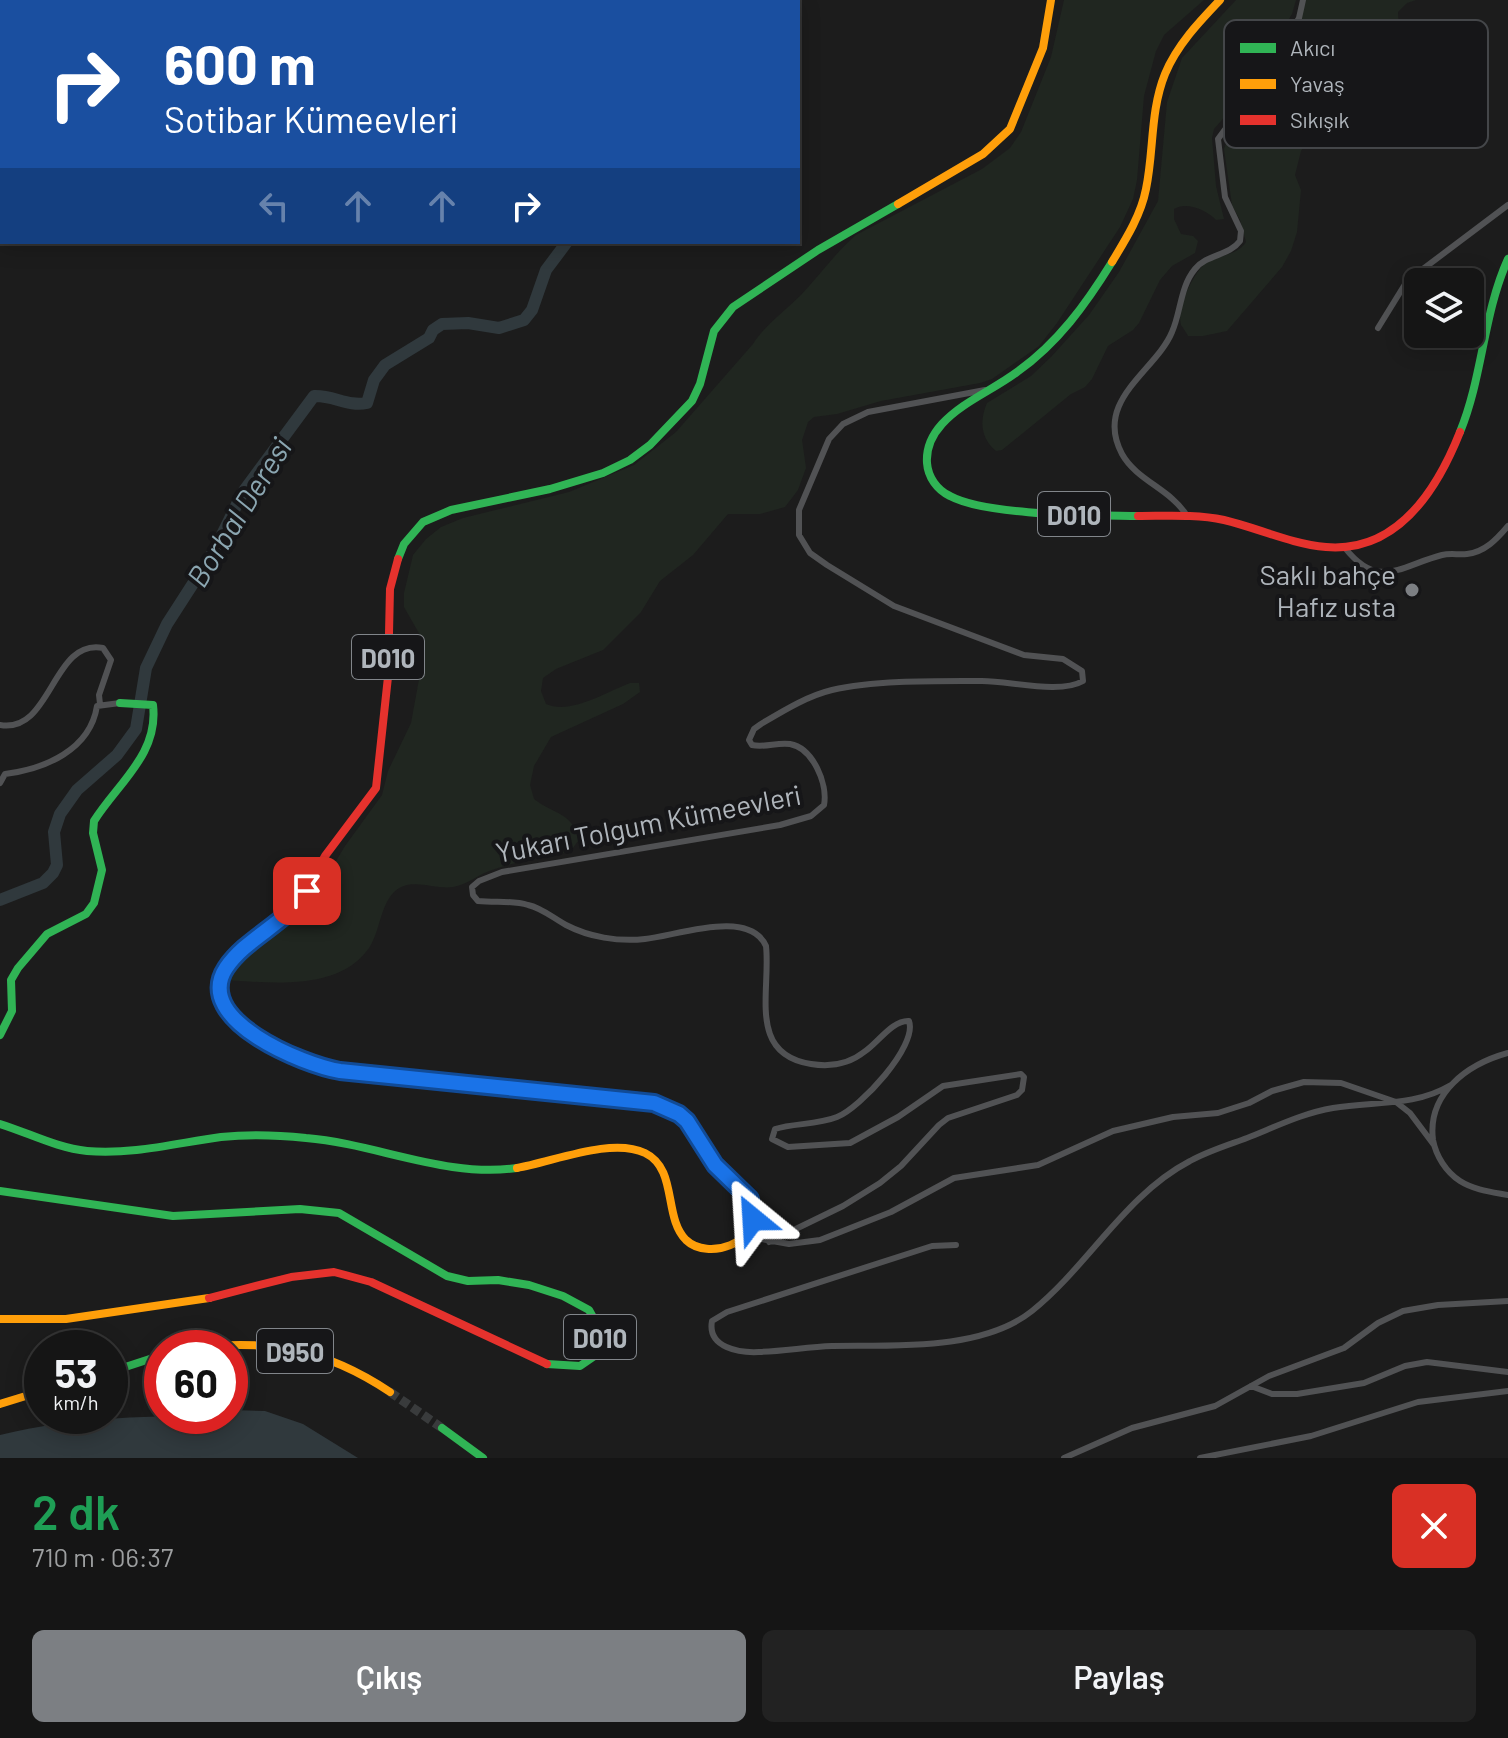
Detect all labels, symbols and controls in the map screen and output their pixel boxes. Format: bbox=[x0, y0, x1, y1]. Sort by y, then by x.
legend bbox=[1224, 20, 1488, 148]
text: 600 m bbox=[164, 29, 316, 96]
icon: right bbox=[32, 32, 136, 136]
text: Akıcı bbox=[1290, 34, 1335, 60]
text: Yavaş bbox=[1290, 70, 1345, 96]
text: Sotibar Kümeevleri bbox=[164, 97, 458, 140]
text: Sıkışık bbox=[1290, 106, 1350, 132]
icon: left bbox=[252, 184, 296, 228]
icon: ahead bbox=[336, 184, 380, 228]
icon: ahead bbox=[420, 184, 464, 228]
icon: right bbox=[504, 184, 548, 228]
map controls bbox=[1404, 268, 1484, 348]
button: layers bbox=[1404, 268, 1484, 348]
water label: Borbal Deresi bbox=[178, 430, 298, 593]
road number: D010 bbox=[1038, 492, 1110, 536]
place label: Saklı bahçe Hafız usta bbox=[1259, 557, 1396, 623]
marker: Saklı bahçe Hafız usta bbox=[1403, 581, 1421, 599]
road number: D010 bbox=[352, 635, 424, 679]
street label: Yukarı Tolgum Kümeevleri bbox=[493, 777, 803, 869]
pin bbox=[273, 857, 341, 925]
icon: arrive bbox=[285, 869, 329, 913]
position arrow bbox=[711, 1177, 795, 1261]
road number: D010 bbox=[564, 1315, 636, 1359]
road number: D950 bbox=[257, 1329, 333, 1373]
speed limit sign: 60 bbox=[144, 1330, 248, 1434]
text: 53 bbox=[54, 1348, 98, 1396]
text: km/h bbox=[53, 1390, 99, 1414]
text: 2 dk bbox=[32, 1482, 120, 1540]
button: close bbox=[1392, 1484, 1476, 1568]
text: 710 m · 06:37 bbox=[32, 1541, 173, 1572]
button: Çıkış bbox=[32, 1630, 746, 1722]
button: Paylaş bbox=[762, 1630, 1476, 1722]

